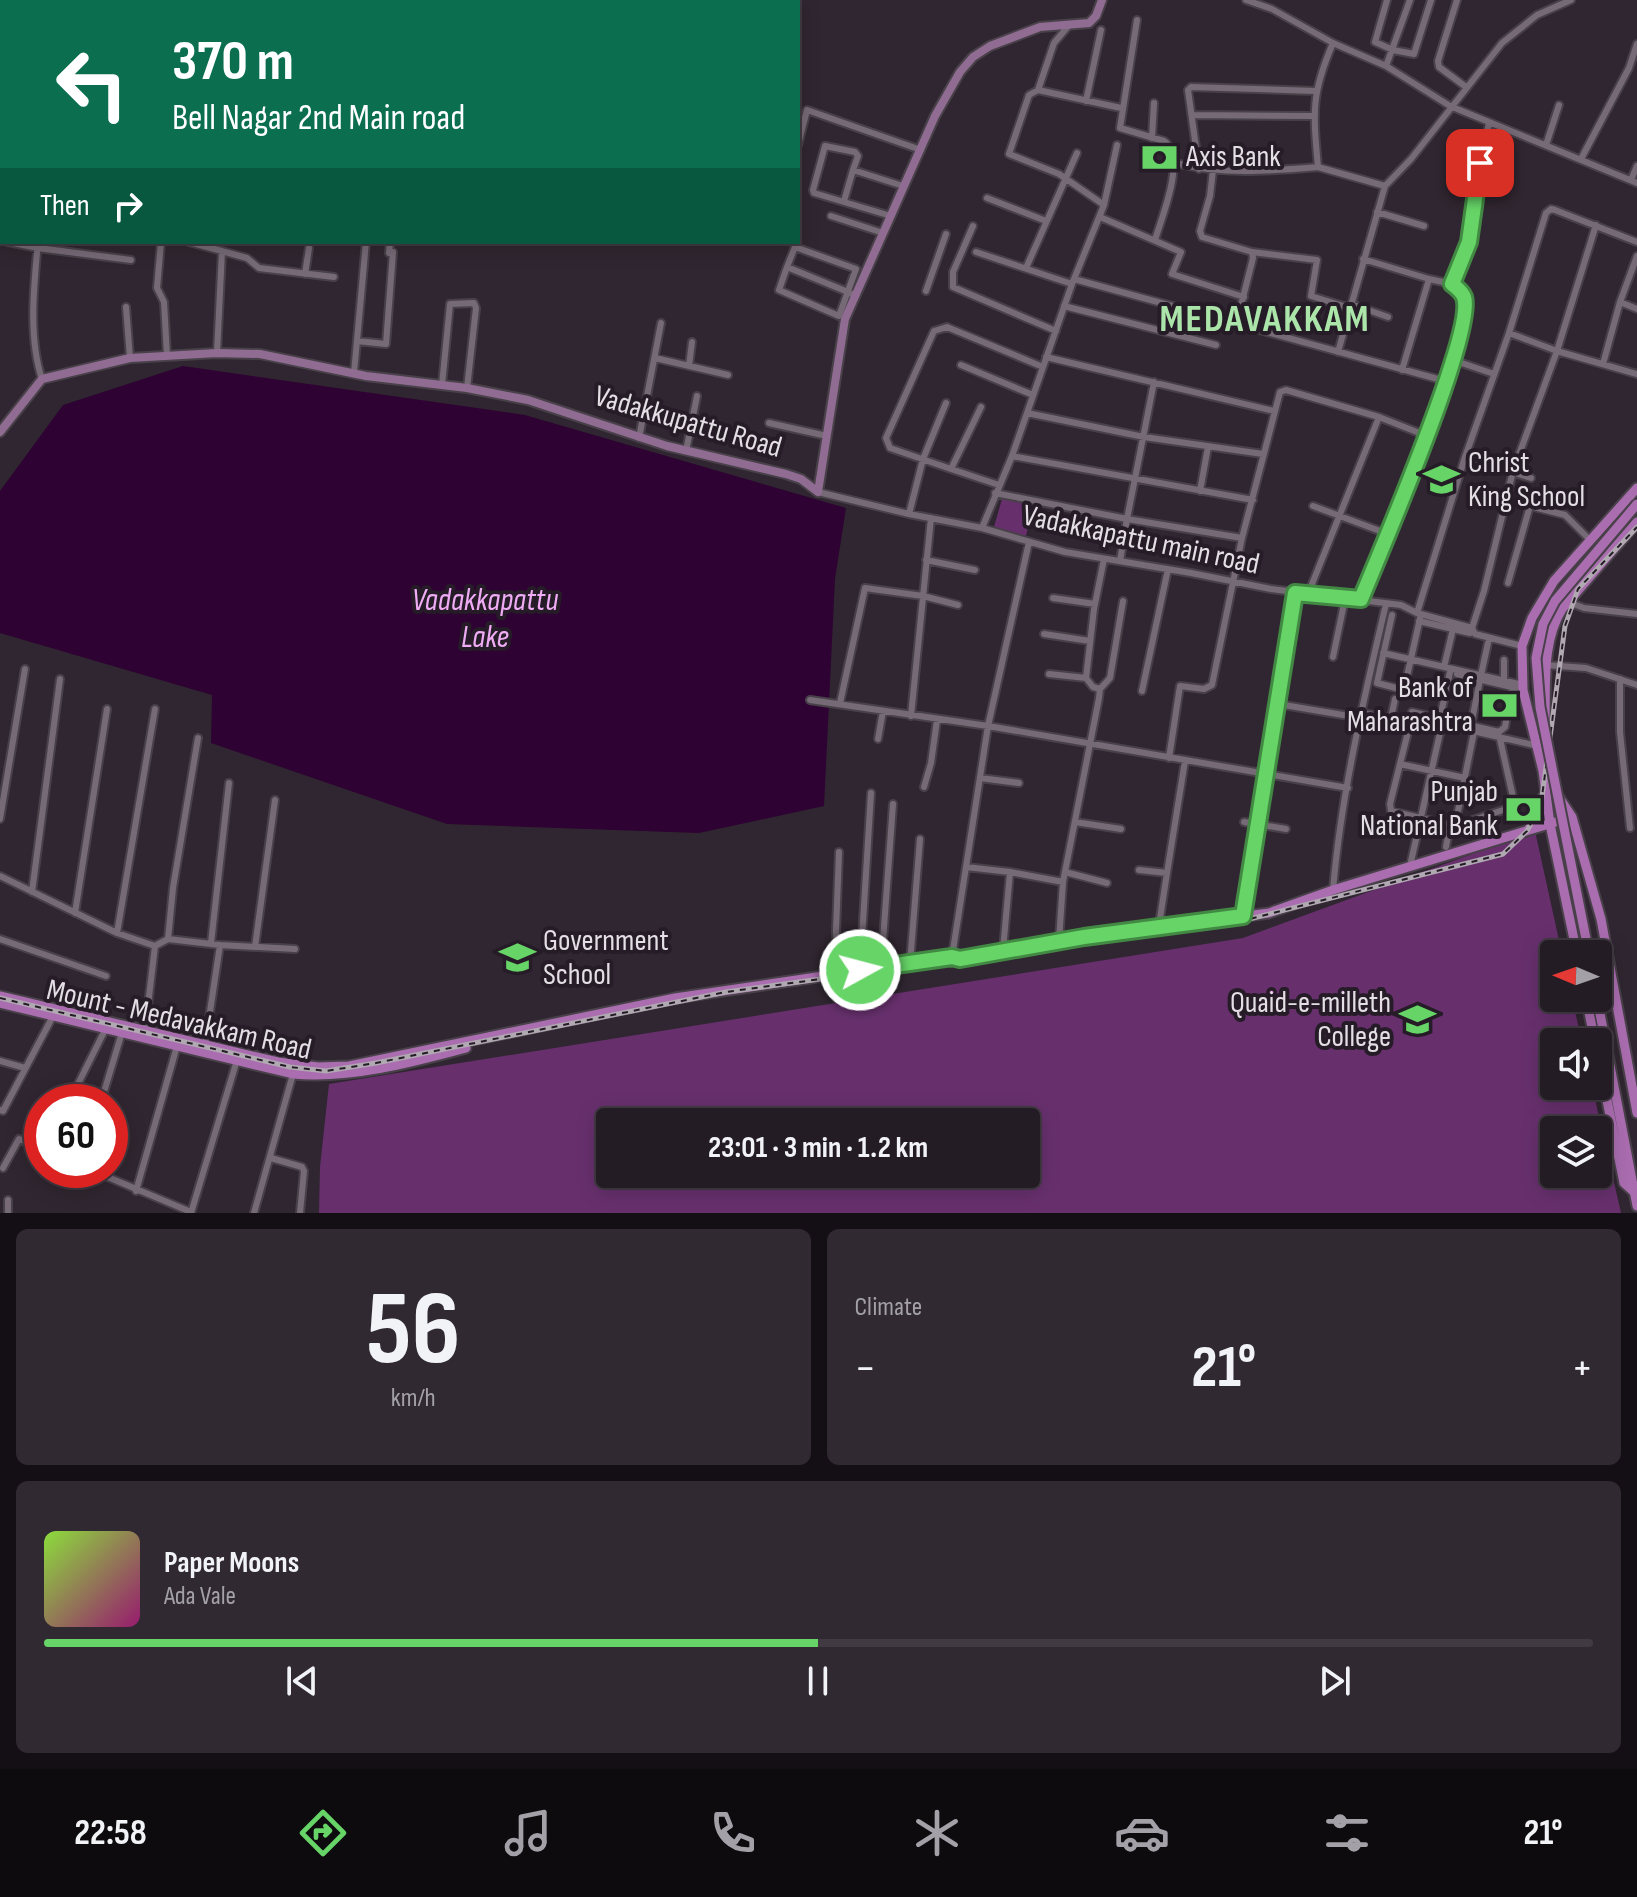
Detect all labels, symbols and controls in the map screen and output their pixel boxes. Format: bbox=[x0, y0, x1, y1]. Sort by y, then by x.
text: 370 m bbox=[172, 29, 294, 96]
icon: left bbox=[40, 32, 144, 136]
text: Bell Nagar 2nd Main road bbox=[172, 97, 465, 140]
pin bbox=[1446, 129, 1514, 197]
bank icon: Axis Bank bbox=[1141, 138, 1179, 176]
place label: Axis Bank bbox=[1185, 139, 1281, 175]
icon: arrive bbox=[1458, 141, 1502, 185]
icon: right bbox=[106, 184, 150, 228]
text: Then bbox=[40, 188, 90, 224]
district label: MEDAVAKKAM bbox=[1159, 297, 1371, 342]
street label: Vadakkupattu Road bbox=[590, 378, 786, 466]
place label: Christ King School bbox=[1468, 445, 1585, 515]
school or university icon: Christ King School bbox=[1423, 461, 1461, 499]
street label: Vadakkapattu main road bbox=[1019, 497, 1263, 583]
water label: Vadakkapattu Lake bbox=[412, 581, 558, 657]
place label: Bank of Maharashtra bbox=[1347, 670, 1473, 740]
bank icon: Bank of Maharashtra bbox=[1480, 686, 1518, 724]
place label: Punjab National Bank bbox=[1360, 774, 1499, 844]
bank icon: Punjab National Bank bbox=[1505, 790, 1543, 828]
place label: Government School bbox=[543, 923, 669, 993]
position arrow bbox=[818, 928, 902, 1012]
school or university icon: Government School bbox=[498, 939, 536, 977]
north arrow bbox=[1540, 940, 1612, 1012]
map controls bbox=[1540, 940, 1612, 1188]
street label: Mount - Medavakkam Road bbox=[43, 972, 315, 1068]
place label: Quaid-e-milleth College bbox=[1230, 985, 1391, 1055]
school or university icon: Quaid-e-milleth College bbox=[1398, 1001, 1436, 1039]
button: sound bbox=[1540, 1028, 1612, 1100]
speed limit sign: 60 bbox=[24, 1084, 128, 1188]
button: layers bbox=[1540, 1116, 1612, 1188]
text: 23:01 · 3 min · 1.2 km bbox=[708, 1130, 928, 1166]
text: 56 bbox=[366, 1268, 461, 1393]
text: Climate bbox=[855, 1292, 922, 1323]
text: 21° bbox=[1191, 1332, 1256, 1404]
text: − bbox=[855, 1342, 876, 1395]
text: + bbox=[1571, 1342, 1593, 1395]
text: km/h bbox=[391, 1383, 436, 1414]
text: Paper Moons bbox=[164, 1545, 299, 1581]
text: Ada Vale bbox=[164, 1581, 236, 1612]
icon: previous bbox=[280, 1659, 324, 1703]
icon: pause bbox=[796, 1659, 840, 1703]
icon: next bbox=[1313, 1659, 1357, 1703]
icon: directions bbox=[295, 1805, 351, 1861]
icon: music bbox=[500, 1805, 556, 1861]
icon: phone bbox=[705, 1805, 761, 1861]
icon: climate bbox=[909, 1805, 965, 1861]
icon: car bbox=[1114, 1805, 1170, 1861]
icon: filters bbox=[1319, 1805, 1375, 1861]
text: 22:58 bbox=[74, 1812, 147, 1855]
text: 21° bbox=[1523, 1812, 1563, 1855]

